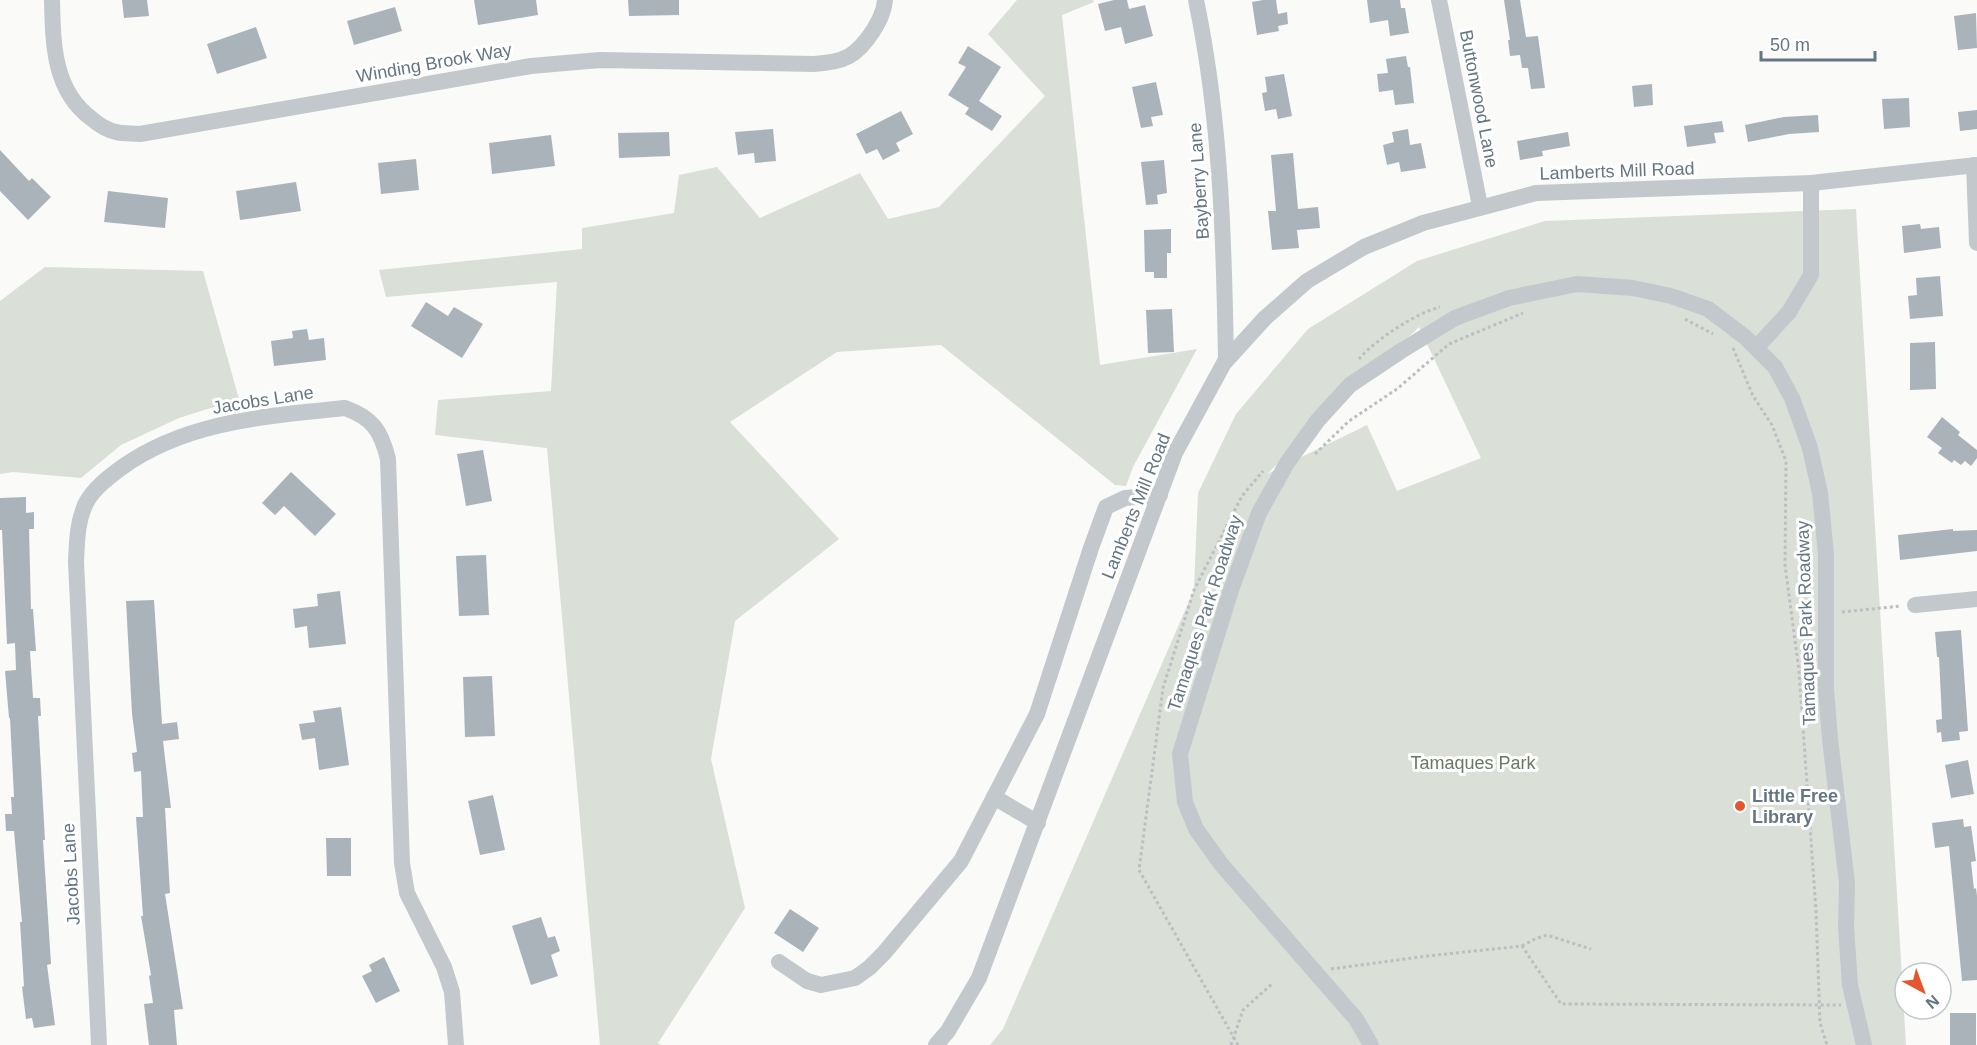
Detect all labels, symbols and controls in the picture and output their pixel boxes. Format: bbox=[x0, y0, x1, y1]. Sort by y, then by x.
scale bar bbox=[1761, 24, 1875, 62]
street label: Buttonwood Lane bbox=[1456, 28, 1502, 170]
text: 50 m bbox=[1770, 35, 1810, 55]
street label: Winding Brook Way bbox=[355, 39, 513, 87]
street label: Bayberry Lane bbox=[1185, 122, 1213, 240]
street label: Lamberts Mill Road bbox=[1539, 158, 1695, 184]
street label: Jacobs Lane bbox=[211, 382, 315, 418]
street label: Lamberts Mill Road bbox=[1098, 430, 1174, 582]
street label: Tamaques Park Roadway bbox=[1164, 512, 1246, 714]
street label: Tamaques Park Roadway bbox=[1792, 520, 1820, 726]
park label: Tamaques Park bbox=[1410, 753, 1537, 773]
place label: Little Free Library bbox=[1752, 786, 1838, 827]
marker: Little Free Library bbox=[1733, 799, 1747, 813]
street label: Jacobs Lane bbox=[58, 823, 84, 925]
north arrow bbox=[1893, 961, 1953, 1021]
text: N bbox=[1923, 992, 1942, 1012]

